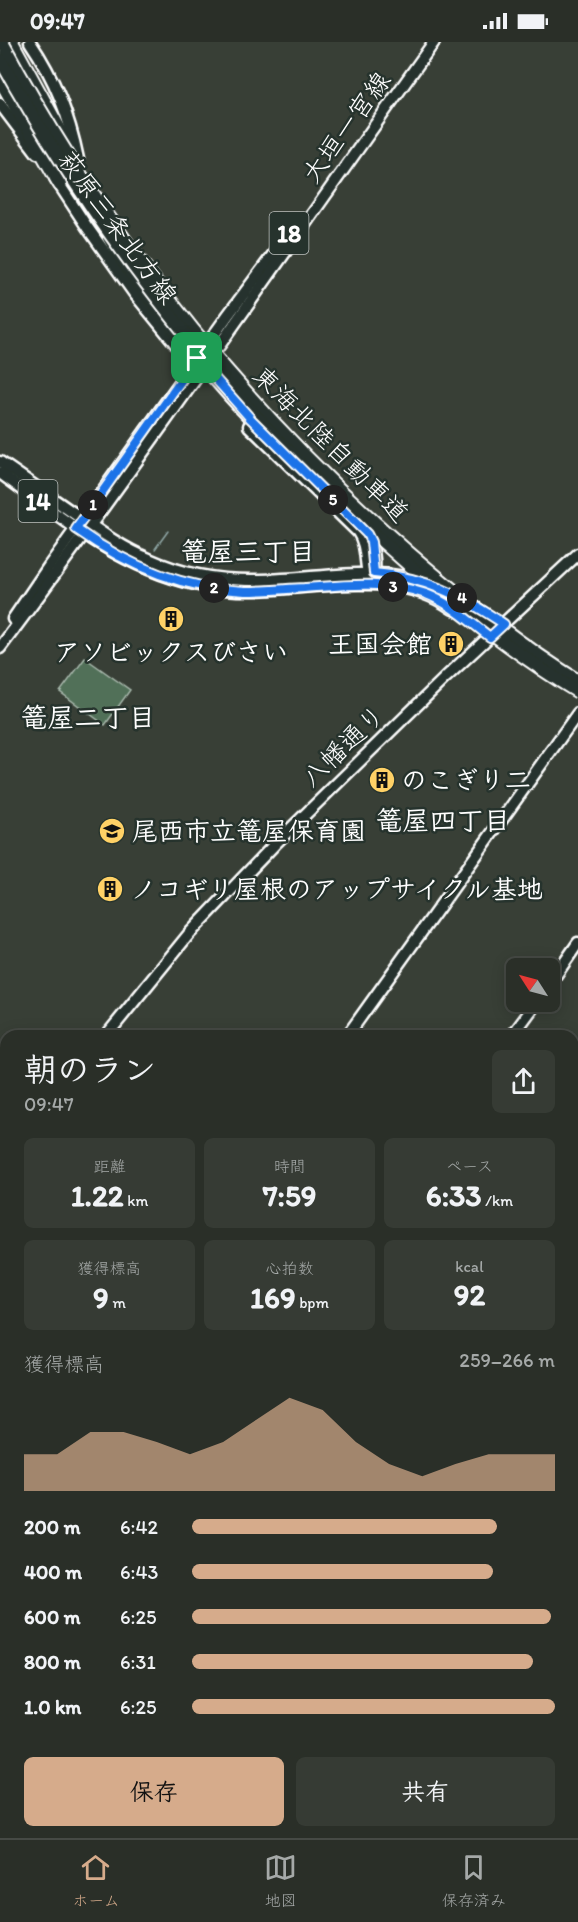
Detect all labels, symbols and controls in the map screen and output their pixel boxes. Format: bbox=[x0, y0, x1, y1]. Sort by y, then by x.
text: 09:47 bbox=[30, 8, 85, 35]
street label: 大垣一宮線 bbox=[295, 65, 397, 189]
street label: 萩原三条北方線 bbox=[52, 144, 184, 310]
road number: 18 bbox=[270, 212, 308, 254]
pin bbox=[171, 332, 222, 383]
icon: arrive bbox=[180, 341, 213, 374]
street label: 東海北陸自動車道 bbox=[246, 359, 416, 529]
road number: 14 bbox=[18, 480, 57, 522]
pin: 5 bbox=[318, 485, 348, 515]
pin: 1 bbox=[78, 490, 108, 520]
text: 5 bbox=[329, 490, 337, 509]
text: 1 bbox=[89, 495, 97, 514]
district label: 篭屋三丁目 bbox=[181, 535, 316, 568]
pin: 3 bbox=[378, 572, 408, 602]
pin: 2 bbox=[199, 573, 229, 603]
text: 3 bbox=[389, 577, 397, 596]
text: 2 bbox=[210, 578, 218, 597]
pin: 4 bbox=[447, 583, 477, 613]
text: 4 bbox=[457, 588, 467, 607]
building icon: アソビックスびさい bbox=[156, 604, 186, 634]
place label: 王国会館 bbox=[328, 628, 432, 660]
building icon: 王国会館 bbox=[436, 629, 466, 659]
place label: アソビックスびさい bbox=[54, 636, 288, 668]
street label: 八幡通り bbox=[294, 698, 392, 794]
district label: 篭屋二丁目 bbox=[21, 701, 156, 734]
place label: のこぎり二 bbox=[401, 764, 531, 796]
building icon: のこぎり二 bbox=[367, 765, 397, 795]
district label: 篭屋四丁目 bbox=[376, 804, 511, 837]
place label: 尾西市立篭屋保育園 bbox=[132, 815, 366, 847]
school or university icon: 尾西市立篭屋保育園 bbox=[97, 816, 127, 846]
place label: ノコギリ屋根のアップサイクル基地 bbox=[130, 873, 543, 905]
building icon: ノコギリ屋根のアップサイクル基地 bbox=[95, 874, 125, 904]
north arrow bbox=[506, 958, 560, 1012]
map controls bbox=[506, 958, 560, 1012]
text: 朝のラン bbox=[24, 1050, 156, 1089]
button: share bbox=[492, 1050, 555, 1113]
text: 09:47 bbox=[24, 1092, 74, 1116]
text: 距離 bbox=[93, 1157, 126, 1176]
text: 時間 bbox=[273, 1157, 306, 1176]
text: ペース bbox=[446, 1157, 493, 1176]
text: 1.22 bbox=[71, 1177, 124, 1214]
text: 7:59 bbox=[263, 1177, 316, 1214]
text: 6:33 bbox=[426, 1177, 482, 1214]
text: km bbox=[124, 1191, 148, 1210]
text: /km bbox=[482, 1191, 513, 1210]
text: kcal bbox=[455, 1257, 484, 1276]
text: 獲得標高 bbox=[77, 1259, 142, 1278]
text: 心拍数 bbox=[265, 1259, 314, 1278]
text: 92 bbox=[454, 1276, 485, 1313]
text: 9 bbox=[93, 1279, 109, 1316]
text: 169 bbox=[250, 1279, 296, 1316]
text: m bbox=[109, 1293, 126, 1312]
text: bpm bbox=[296, 1293, 329, 1312]
text: 259–266 m bbox=[459, 1348, 555, 1372]
text: 獲得標高 bbox=[24, 1352, 104, 1376]
text: 200 m bbox=[24, 1515, 80, 1539]
text: 6:42 bbox=[120, 1515, 158, 1539]
text: 400 m bbox=[24, 1560, 82, 1584]
text: 6:43 bbox=[120, 1560, 158, 1584]
text: 600 m bbox=[24, 1605, 81, 1629]
text: 6:25 bbox=[120, 1605, 157, 1629]
text: 800 m bbox=[24, 1650, 81, 1674]
text: 6:31 bbox=[120, 1650, 156, 1674]
text: 1.0 km bbox=[24, 1695, 81, 1719]
text: 6:25 bbox=[120, 1695, 157, 1719]
button: 保存 bbox=[24, 1757, 284, 1826]
button: 共有 bbox=[296, 1757, 555, 1826]
tab: ホーム bbox=[72, 1851, 120, 1911]
tab: 地図 bbox=[264, 1851, 297, 1911]
tab: 保存済み bbox=[442, 1851, 506, 1911]

